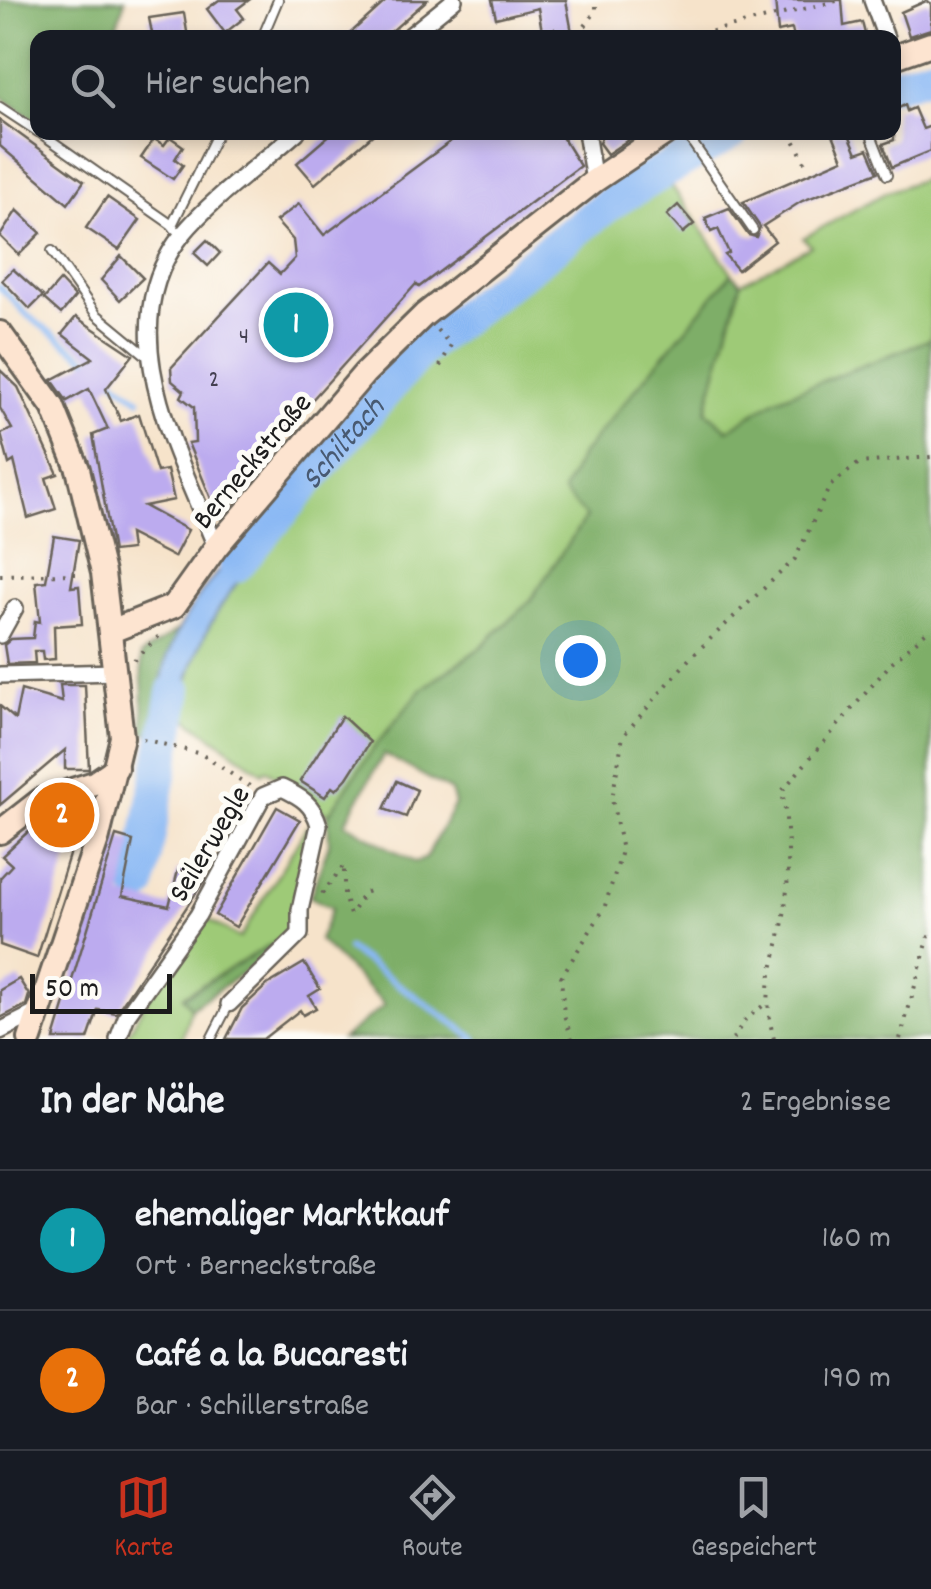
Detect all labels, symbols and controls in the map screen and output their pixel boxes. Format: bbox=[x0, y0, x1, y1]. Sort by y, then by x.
search box bbox=[30, 30, 901, 140]
icon: search bbox=[65, 58, 120, 113]
text: Hier suchen bbox=[145, 58, 310, 113]
pin: 1 bbox=[264, 288, 328, 362]
house number: 4 bbox=[239, 320, 249, 356]
house number: 2 bbox=[209, 363, 219, 399]
street label: Berneckstraße bbox=[185, 385, 324, 540]
water label: Schiltach bbox=[292, 388, 399, 502]
your location bbox=[555, 635, 606, 686]
pin: 2 bbox=[30, 778, 94, 852]
street label: Seilerwegle bbox=[160, 779, 264, 912]
scale bar bbox=[30, 969, 172, 1014]
text: 50 m bbox=[45, 971, 99, 1011]
text: In der Nähe bbox=[40, 1074, 225, 1134]
text: 2 Ergebnisse bbox=[740, 1081, 891, 1127]
text: ehemaliger Marktkauf bbox=[135, 1190, 449, 1245]
text: 1 bbox=[69, 1217, 76, 1263]
text: 160 m bbox=[822, 1217, 891, 1263]
text: Ort · Berneckstraße bbox=[135, 1245, 376, 1291]
text: Café a la Bucaresti bbox=[135, 1330, 407, 1385]
text: 2 bbox=[66, 1357, 79, 1403]
text: 190 m bbox=[823, 1357, 891, 1403]
text: Bar · Schillerstraße bbox=[135, 1385, 369, 1431]
tab: Karte bbox=[114, 1470, 173, 1570]
tab: Route bbox=[402, 1470, 463, 1570]
tab: Gespeichert bbox=[691, 1470, 817, 1570]

